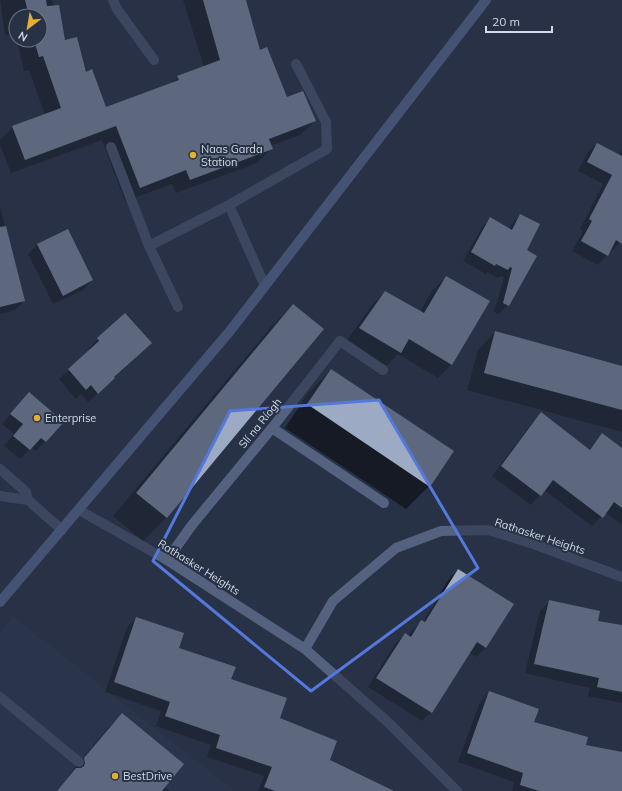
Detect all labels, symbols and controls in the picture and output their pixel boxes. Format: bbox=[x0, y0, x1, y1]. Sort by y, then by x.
north arrow bbox=[8, 8, 48, 48]
scale bar bbox=[486, 8, 552, 34]
text: 20 m bbox=[492, 14, 520, 29]
text: N bbox=[16, 28, 30, 45]
place label: Naas Garda Station bbox=[201, 142, 263, 169]
marker: Naas Garda Station bbox=[188, 150, 198, 160]
street label: Slí na Ríogh bbox=[236, 395, 284, 451]
place label: Enterprise bbox=[45, 411, 96, 425]
marker: Enterprise bbox=[32, 413, 42, 423]
street label: Rathasker Heights bbox=[493, 515, 587, 557]
street label: Rathasker Heights bbox=[155, 536, 243, 598]
place label: BestDrive bbox=[123, 769, 172, 783]
marker: BestDrive bbox=[110, 771, 120, 781]

